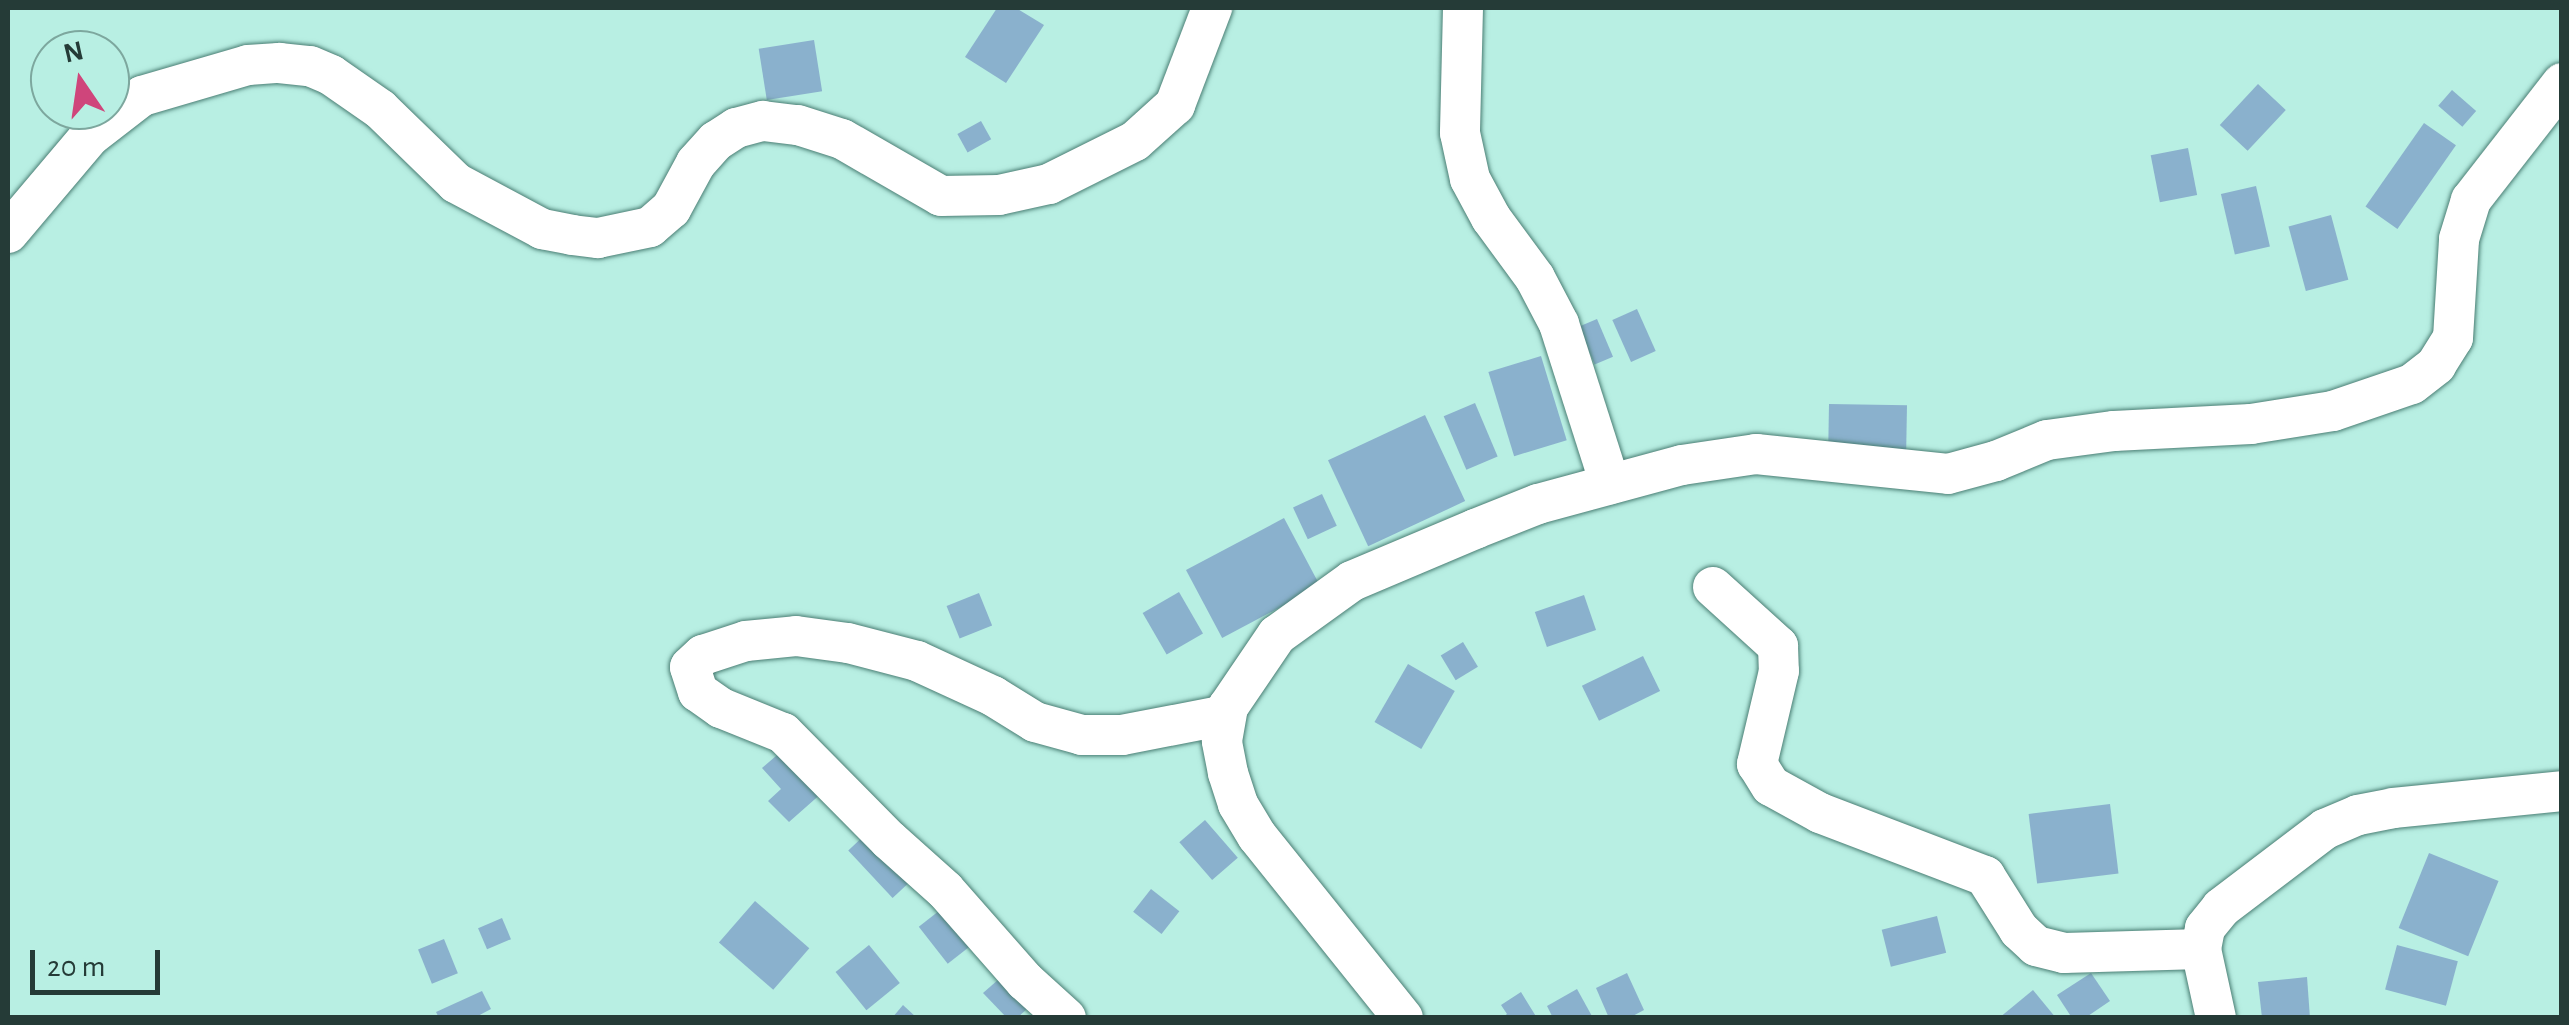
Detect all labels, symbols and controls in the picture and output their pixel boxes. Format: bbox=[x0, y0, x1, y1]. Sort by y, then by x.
north arrow bbox=[30, 30, 130, 130]
text: N bbox=[61, 37, 86, 69]
scale bar bbox=[35, 930, 165, 992]
text: 20 m bbox=[47, 952, 105, 982]

